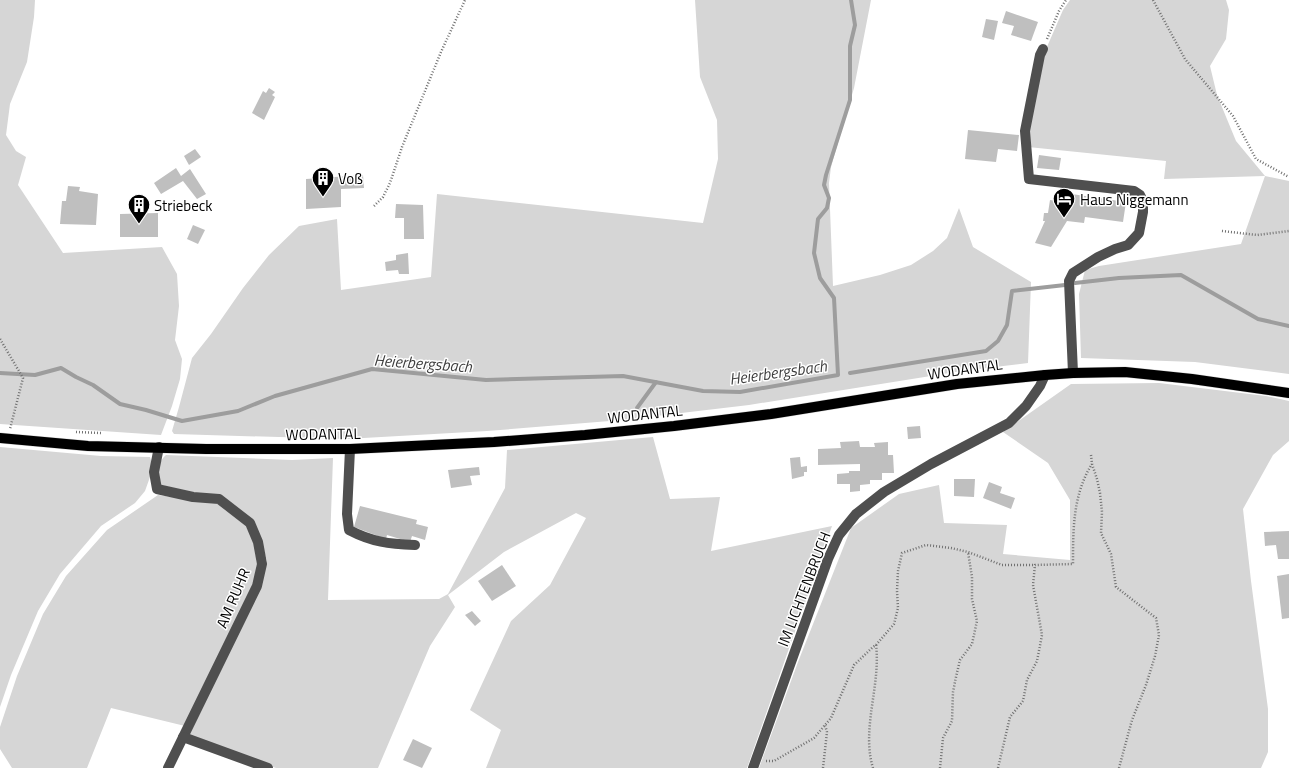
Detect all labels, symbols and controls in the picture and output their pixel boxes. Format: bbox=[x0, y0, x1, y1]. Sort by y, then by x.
building icon: Voß bbox=[310, 165, 336, 198]
place label: Voß bbox=[338, 167, 363, 190]
hotel icon: Haus Niggemann bbox=[1051, 186, 1077, 219]
place label: Haus Niggemann bbox=[1080, 188, 1188, 211]
building icon: Striebeck bbox=[126, 192, 152, 225]
place label: Striebeck bbox=[154, 194, 213, 217]
water label: Heierbergsbach bbox=[373, 348, 474, 378]
street label: WODANTAL bbox=[926, 352, 1004, 386]
water label: Heierbergsbach bbox=[728, 353, 829, 391]
street label: WODANTAL bbox=[606, 399, 684, 429]
street label: WODANTAL bbox=[285, 422, 361, 446]
street label: IM LICHTENBRUCH bbox=[771, 528, 837, 650]
street label: AM RUHR bbox=[210, 564, 256, 632]

